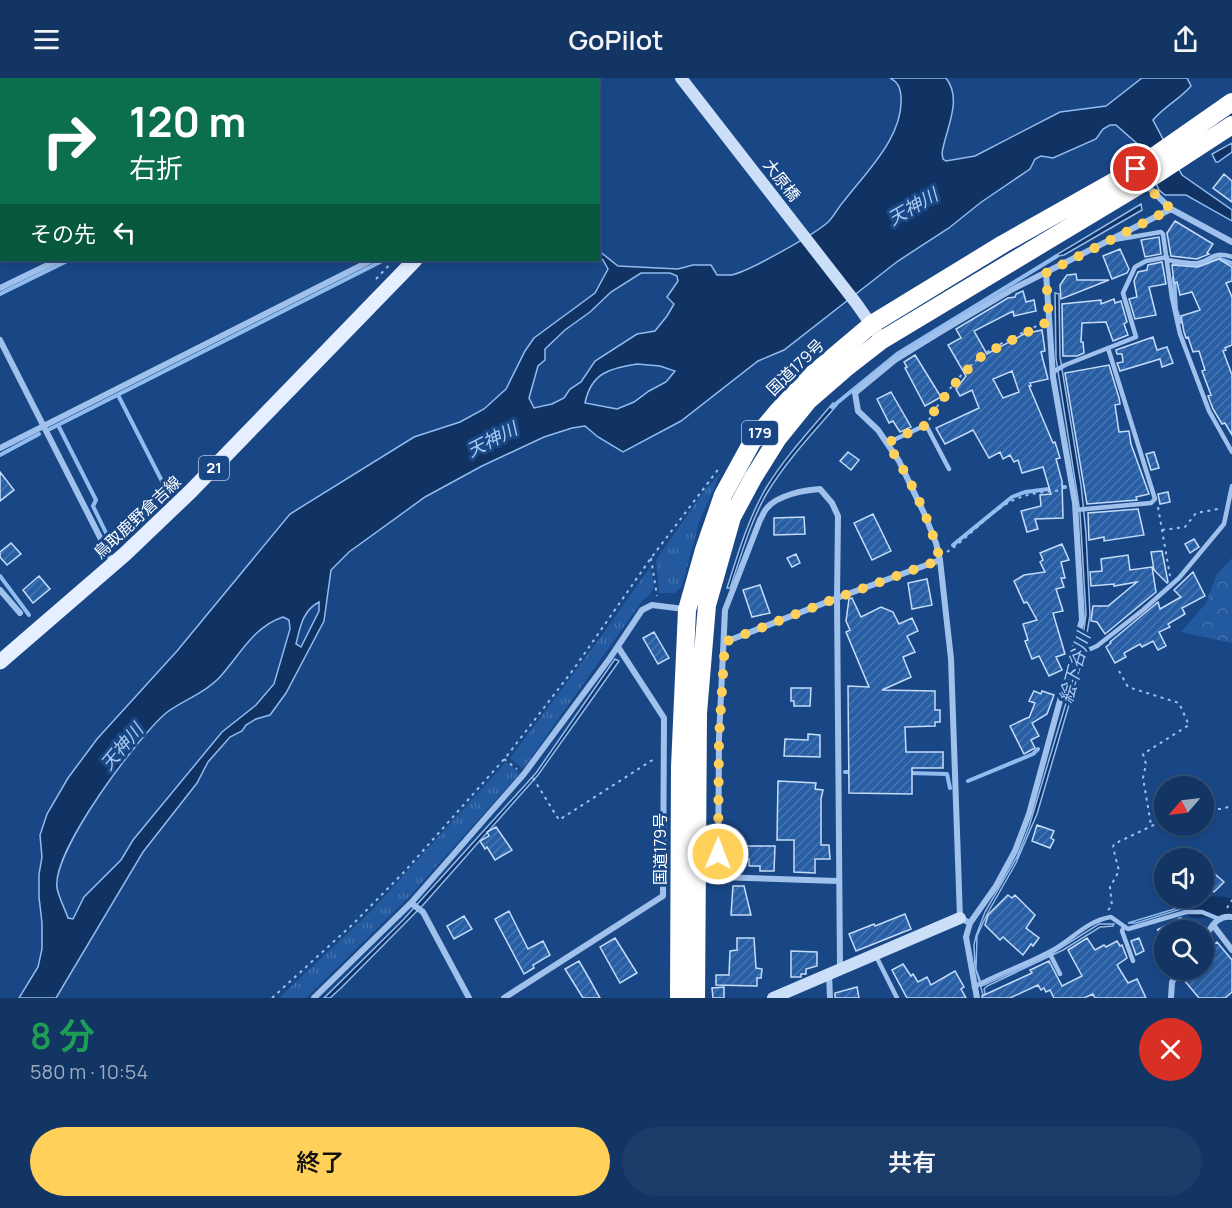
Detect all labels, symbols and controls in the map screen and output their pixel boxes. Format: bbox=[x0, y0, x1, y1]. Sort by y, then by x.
text: GoPilot bbox=[568, 21, 664, 58]
icon: menu bbox=[30, 23, 63, 56]
icon: share bbox=[1169, 23, 1202, 56]
text: 120 m bbox=[129, 92, 246, 150]
icon: right bbox=[30, 102, 108, 180]
pin bbox=[1110, 143, 1161, 194]
text: 右折 bbox=[129, 149, 183, 186]
icon: arrive bbox=[1119, 152, 1152, 185]
street label: 大原橋 bbox=[759, 154, 805, 206]
water label: 天神川 bbox=[883, 181, 944, 230]
icon: left bbox=[108, 216, 141, 249]
text: その先 bbox=[30, 219, 96, 249]
street label: 国道179号 bbox=[761, 334, 829, 400]
water label: 天神川 bbox=[462, 415, 523, 462]
road number: 179 bbox=[742, 421, 778, 445]
road number: 21 bbox=[199, 456, 229, 480]
street label: 鳥取鹿野倉吉線 bbox=[89, 471, 185, 563]
water label: 絵下谷川 bbox=[1053, 628, 1095, 706]
water label: 天神川 bbox=[95, 716, 149, 775]
north arrow bbox=[1154, 776, 1214, 836]
map controls bbox=[1154, 776, 1214, 980]
street label: 国道179号 bbox=[649, 813, 671, 885]
position arrow bbox=[686, 822, 750, 886]
button: sound bbox=[1154, 848, 1214, 908]
button: search bbox=[1154, 920, 1214, 980]
text: 8 分 bbox=[30, 1011, 95, 1060]
button: close bbox=[1139, 1018, 1202, 1081]
text: 580 m · 10:54 bbox=[30, 1058, 148, 1085]
button: 終了 bbox=[30, 1127, 610, 1196]
button: 共有 bbox=[622, 1127, 1202, 1196]

